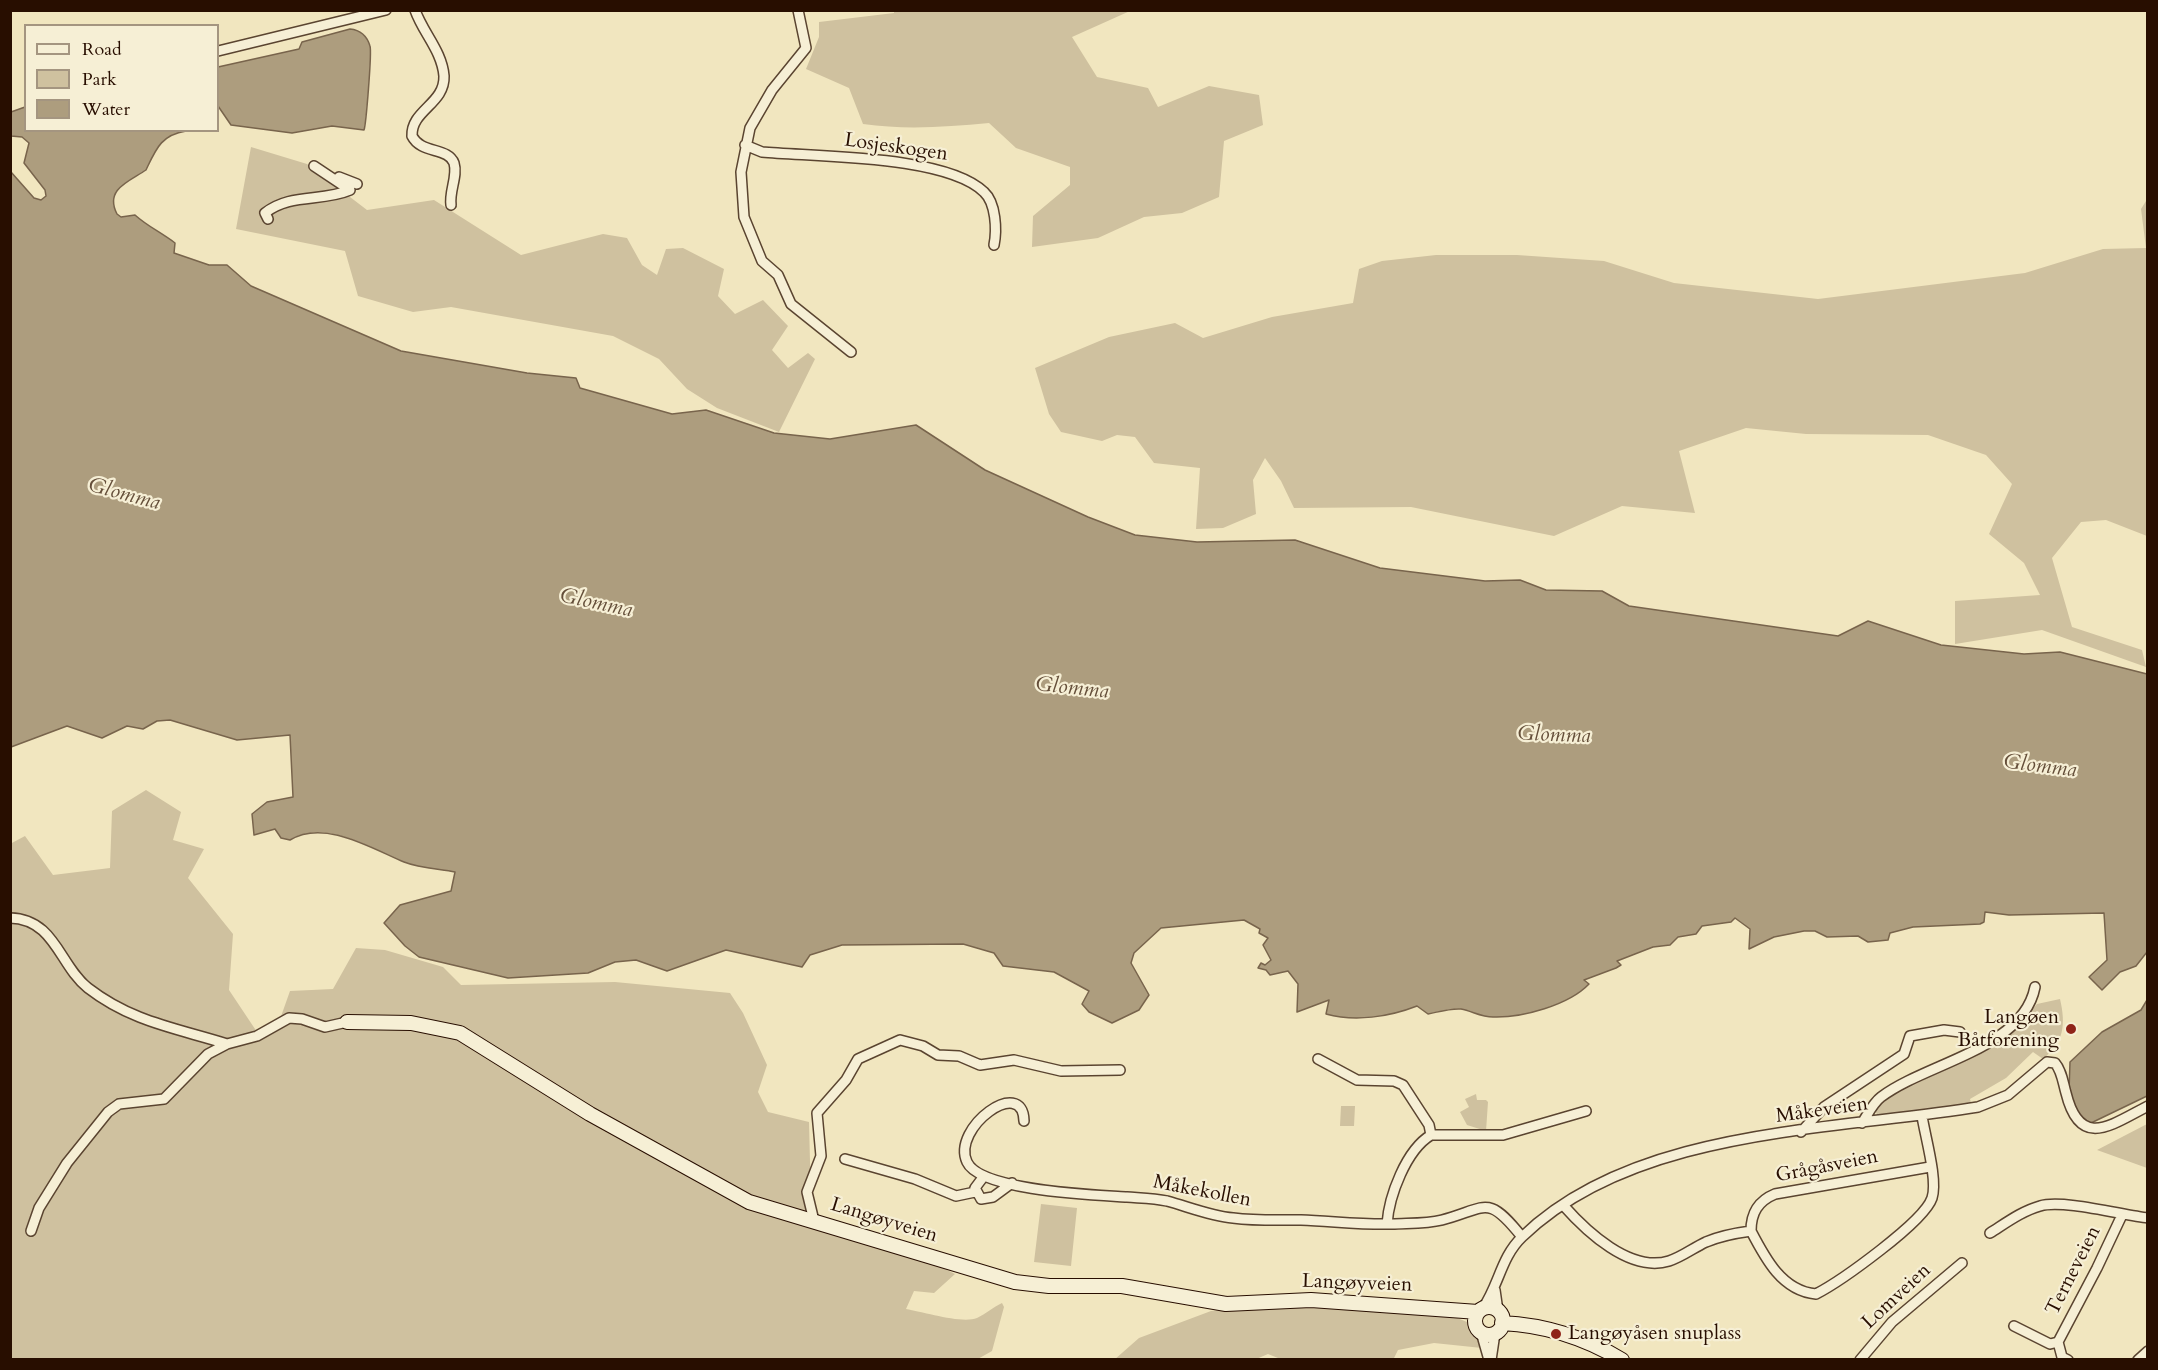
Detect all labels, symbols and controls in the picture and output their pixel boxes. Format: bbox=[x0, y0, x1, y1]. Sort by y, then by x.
legend bbox=[24, 24, 219, 132]
text: Road bbox=[82, 37, 122, 62]
text: Park bbox=[82, 67, 117, 92]
text: Water bbox=[82, 97, 130, 122]
street label: Losjeskogen bbox=[843, 129, 949, 167]
water label: Glomma bbox=[85, 473, 163, 517]
water label: Glomma bbox=[557, 584, 635, 624]
water label: Glomma bbox=[1034, 673, 1110, 705]
water label: Glomma bbox=[1517, 722, 1591, 750]
water label: Glomma bbox=[2002, 750, 2078, 784]
place label: Langøen Båtforening bbox=[1958, 1006, 2059, 1053]
marker: Langøen Båtforening bbox=[2064, 1022, 2078, 1036]
street label: Måkeveien bbox=[1775, 1093, 1869, 1129]
street label: Grågåsveien bbox=[1774, 1145, 1880, 1189]
street label: Måkekollen bbox=[1151, 1171, 1253, 1213]
street label: Langøyveien bbox=[828, 1193, 940, 1249]
street label: Terneveien bbox=[2041, 1222, 2107, 1320]
street label: Lomveien bbox=[1858, 1259, 1936, 1335]
street label: Langøyveien bbox=[1301, 1270, 1413, 1298]
place label: Langøyåsen snuplass bbox=[1568, 1322, 1741, 1346]
marker: Langøyåsen snuplass bbox=[1549, 1327, 1563, 1341]

